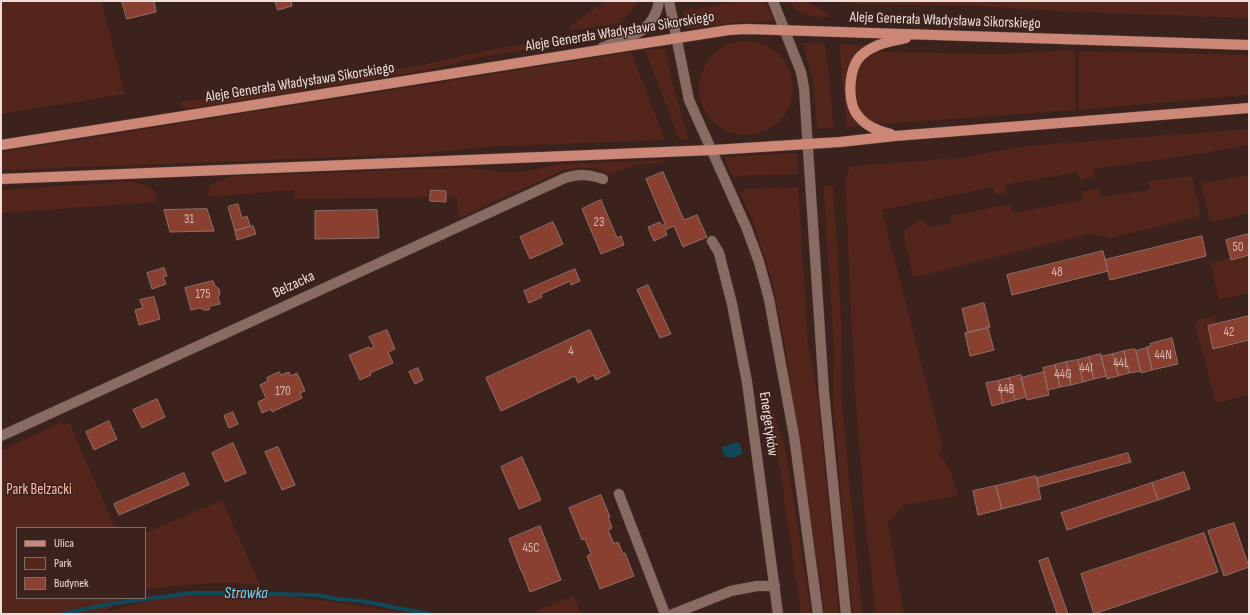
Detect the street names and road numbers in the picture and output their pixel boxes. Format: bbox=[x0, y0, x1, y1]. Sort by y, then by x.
street label: Aleje Generała Władysława Sikorskiego bbox=[524, 8, 716, 56]
street label: Aleje Generała Władysława Sikorskiego bbox=[849, 9, 1041, 33]
street label: Aleje Generała Władysława Sikorskiego bbox=[204, 59, 396, 107]
street label: Belzacka bbox=[270, 268, 318, 302]
street label: Energetyków bbox=[755, 391, 781, 457]

